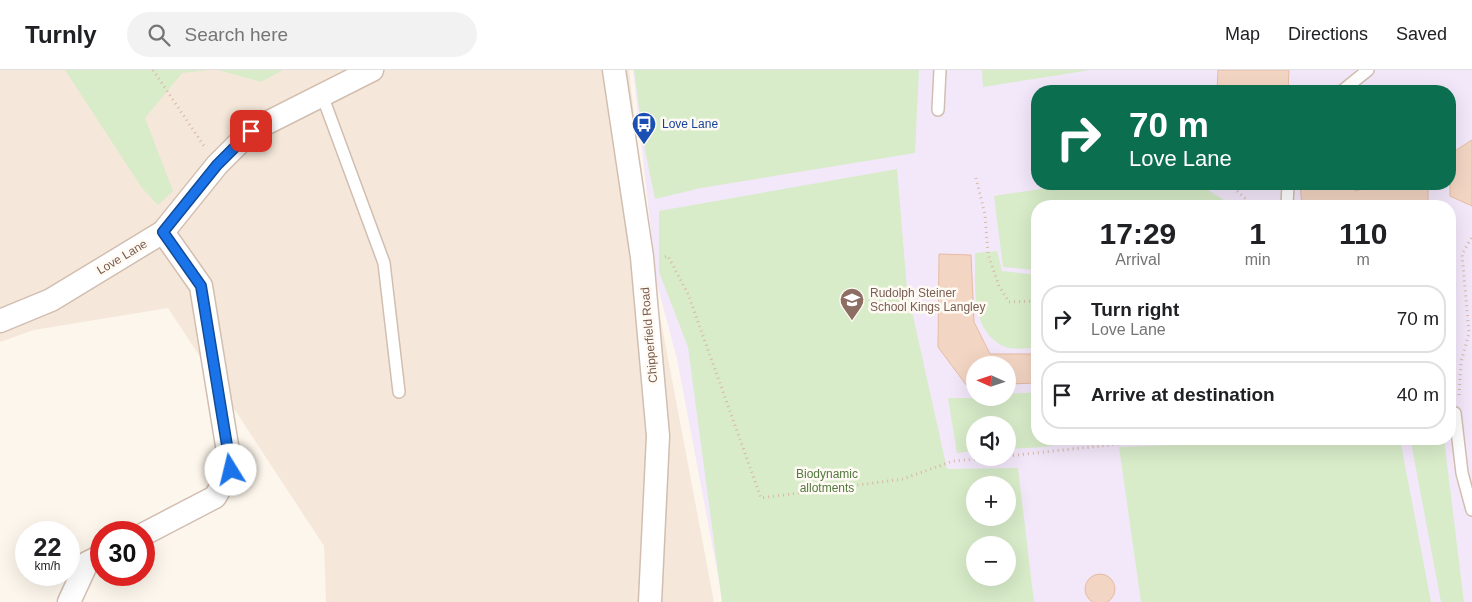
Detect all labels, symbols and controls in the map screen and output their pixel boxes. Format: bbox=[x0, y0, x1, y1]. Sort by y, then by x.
search box bbox=[127, 12, 477, 57]
text: Turnly bbox=[25, 21, 97, 48]
icon: search bbox=[145, 21, 173, 49]
text: Search here bbox=[185, 24, 288, 45]
text: Map bbox=[1225, 24, 1260, 44]
text: Directions bbox=[1288, 24, 1368, 44]
text: Saved bbox=[1396, 24, 1447, 44]
icon: right bbox=[1046, 105, 1111, 170]
text: 70 m bbox=[1129, 105, 1209, 144]
pin bbox=[230, 110, 272, 152]
bus stop icon: Love Lane bbox=[631, 111, 657, 145]
icon: arrive bbox=[237, 117, 265, 145]
place label: Love Lane bbox=[662, 117, 718, 131]
text: Love Lane bbox=[1129, 146, 1232, 171]
text: 17:29 bbox=[1100, 217, 1176, 250]
text: 1 bbox=[1249, 217, 1266, 250]
text: 110 bbox=[1339, 217, 1387, 250]
street label: Love Lane bbox=[94, 236, 150, 277]
text: Arrival bbox=[1115, 251, 1161, 268]
text: min bbox=[1245, 251, 1271, 268]
text: m bbox=[1357, 251, 1370, 268]
place label: Rudolph Steiner School Kings Langley bbox=[870, 286, 985, 314]
street label: Chipperfield Road bbox=[638, 287, 660, 383]
school or university icon: Rudolph Steiner School Kings Langley bbox=[839, 287, 865, 321]
text: Turn right bbox=[1091, 299, 1179, 320]
icon: right bbox=[1048, 305, 1076, 333]
text: 70 m bbox=[1397, 308, 1439, 329]
text: Love Lane bbox=[1091, 321, 1166, 338]
north arrow bbox=[966, 356, 1016, 406]
map controls bbox=[966, 356, 1016, 586]
icon: arrive bbox=[1048, 381, 1076, 409]
text: Arrive at destination bbox=[1091, 384, 1275, 405]
text: 40 m bbox=[1397, 384, 1439, 405]
button: sound bbox=[966, 416, 1016, 466]
position arrow bbox=[204, 443, 256, 495]
park label: Biodynamic allotments bbox=[796, 467, 858, 495]
button: + bbox=[966, 476, 1016, 526]
speed limit sign: 30 bbox=[90, 521, 155, 586]
text: 22 bbox=[34, 533, 61, 561]
button: − bbox=[966, 536, 1016, 586]
text: km/h bbox=[34, 559, 61, 573]

